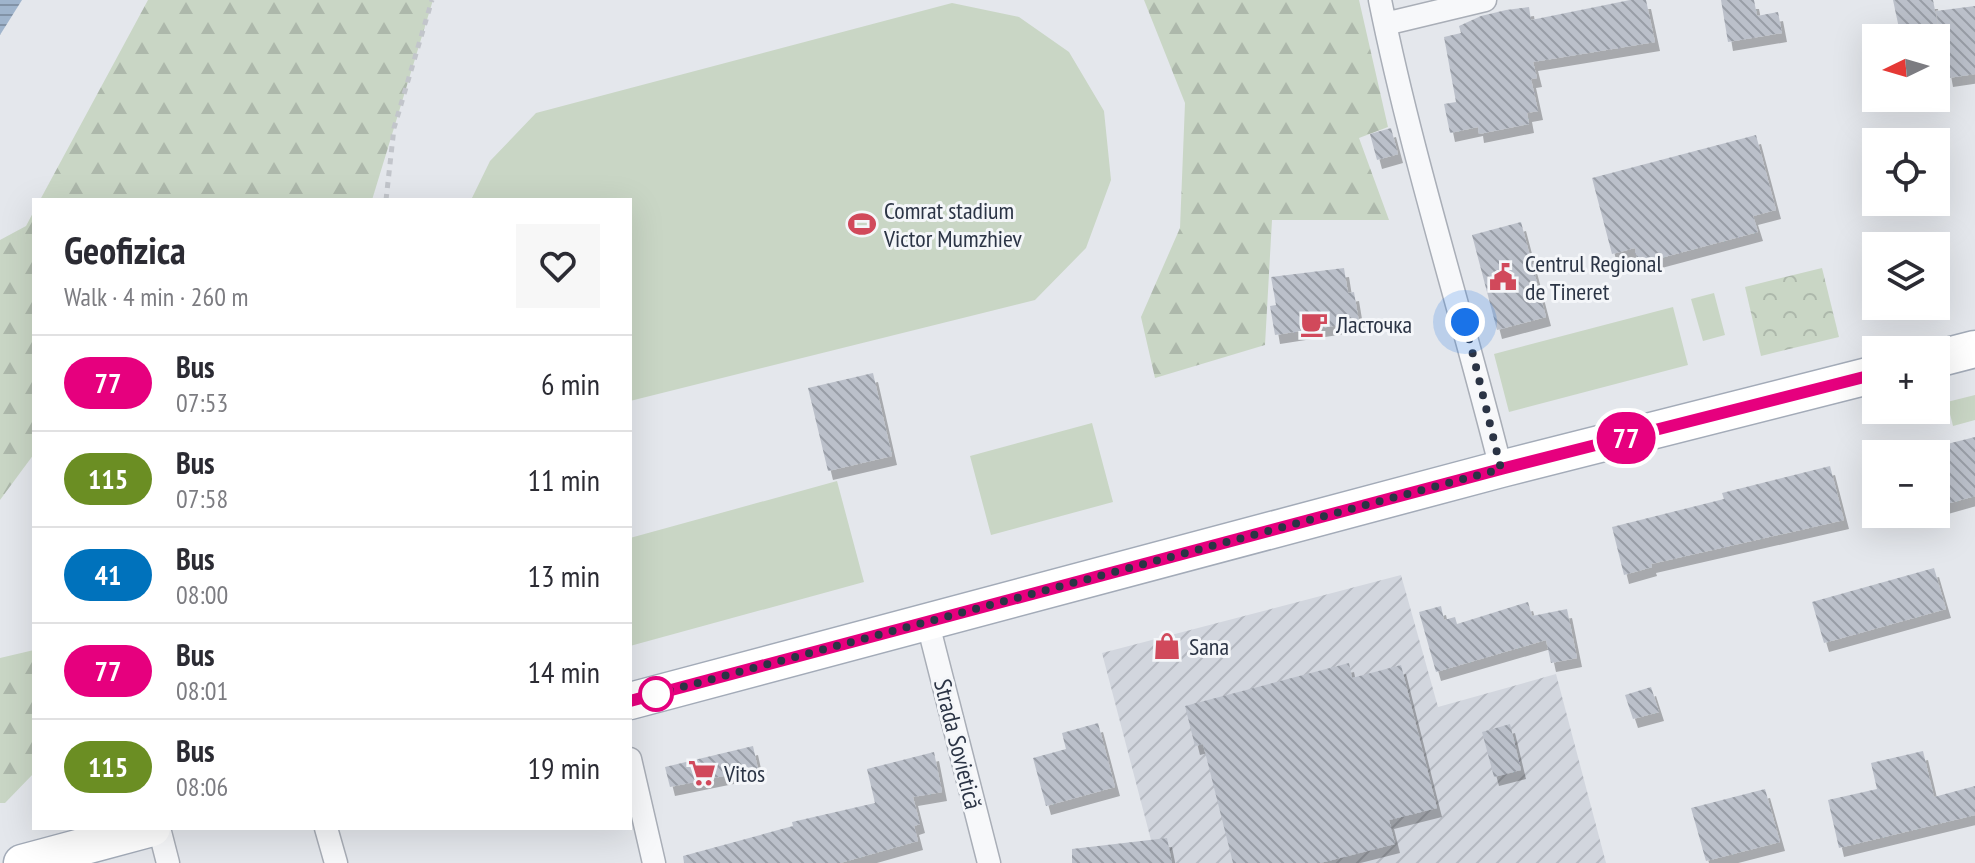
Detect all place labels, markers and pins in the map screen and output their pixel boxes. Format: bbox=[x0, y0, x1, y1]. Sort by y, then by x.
place label: Comrat stadium Victor Mumzhiev bbox=[883, 195, 1023, 254]
sports icon: Comrat stadium Victor Mumzhiev bbox=[847, 209, 877, 239]
place label: Centrul Regional de Tineret bbox=[1525, 248, 1662, 307]
public building icon: Centrul Regional de Tineret bbox=[1488, 262, 1518, 292]
cafe icon: Ласточка bbox=[1299, 309, 1329, 339]
place label: Ласточка bbox=[1335, 309, 1412, 340]
shop icon: Sana bbox=[1152, 631, 1182, 661]
place label: Sana bbox=[1189, 631, 1229, 662]
unlabelled marker bbox=[639, 677, 673, 711]
supermarket icon: Vitos bbox=[687, 758, 717, 788]
place label: Vitos bbox=[723, 758, 765, 789]

